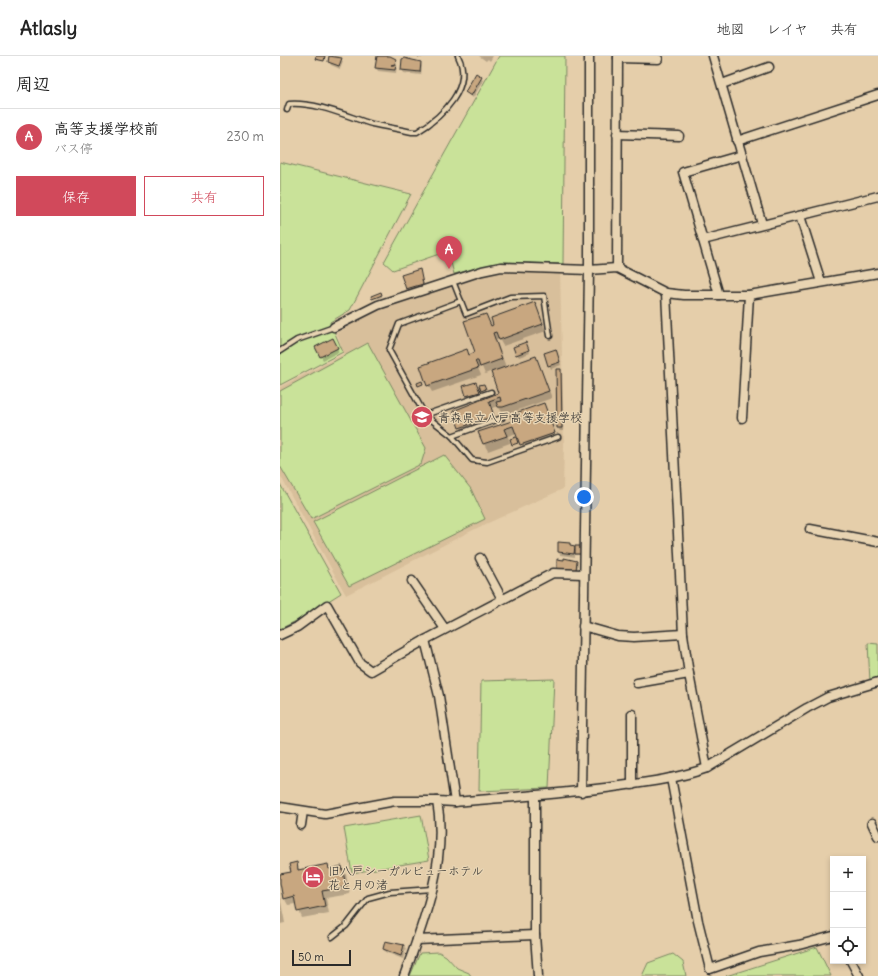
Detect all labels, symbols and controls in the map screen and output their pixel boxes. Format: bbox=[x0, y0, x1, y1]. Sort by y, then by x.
text: Atlasly bbox=[20, 16, 77, 40]
text: 地図 bbox=[717, 20, 745, 38]
text: レイヤ bbox=[767, 20, 808, 38]
text: 共有 bbox=[830, 20, 858, 38]
text: 周辺 bbox=[16, 73, 50, 95]
text: 高等支援学校前 bbox=[54, 119, 159, 138]
text: A bbox=[25, 128, 33, 145]
text: 230 m bbox=[226, 128, 264, 145]
text: バス停 bbox=[54, 140, 93, 157]
button: 保存 bbox=[16, 176, 136, 216]
button: 共有 bbox=[144, 176, 264, 216]
pin: A bbox=[436, 236, 462, 269]
school or university icon: 青森県立八戸高等支援学校 bbox=[409, 404, 435, 430]
place label: 青森県立八戸高等支援学校 bbox=[438, 410, 582, 425]
your location bbox=[574, 487, 594, 507]
map controls bbox=[830, 856, 866, 964]
button: + bbox=[830, 856, 866, 892]
place label: 旧八戸シーガルビューホテル 花と月の渚 bbox=[328, 863, 483, 892]
hotel icon: 旧八戸シーガルビューホテル 花と月の渚 bbox=[300, 864, 326, 890]
button: − bbox=[830, 892, 866, 928]
button: locate bbox=[830, 928, 866, 964]
scale bar bbox=[292, 948, 351, 967]
text: 50 m bbox=[298, 950, 324, 964]

